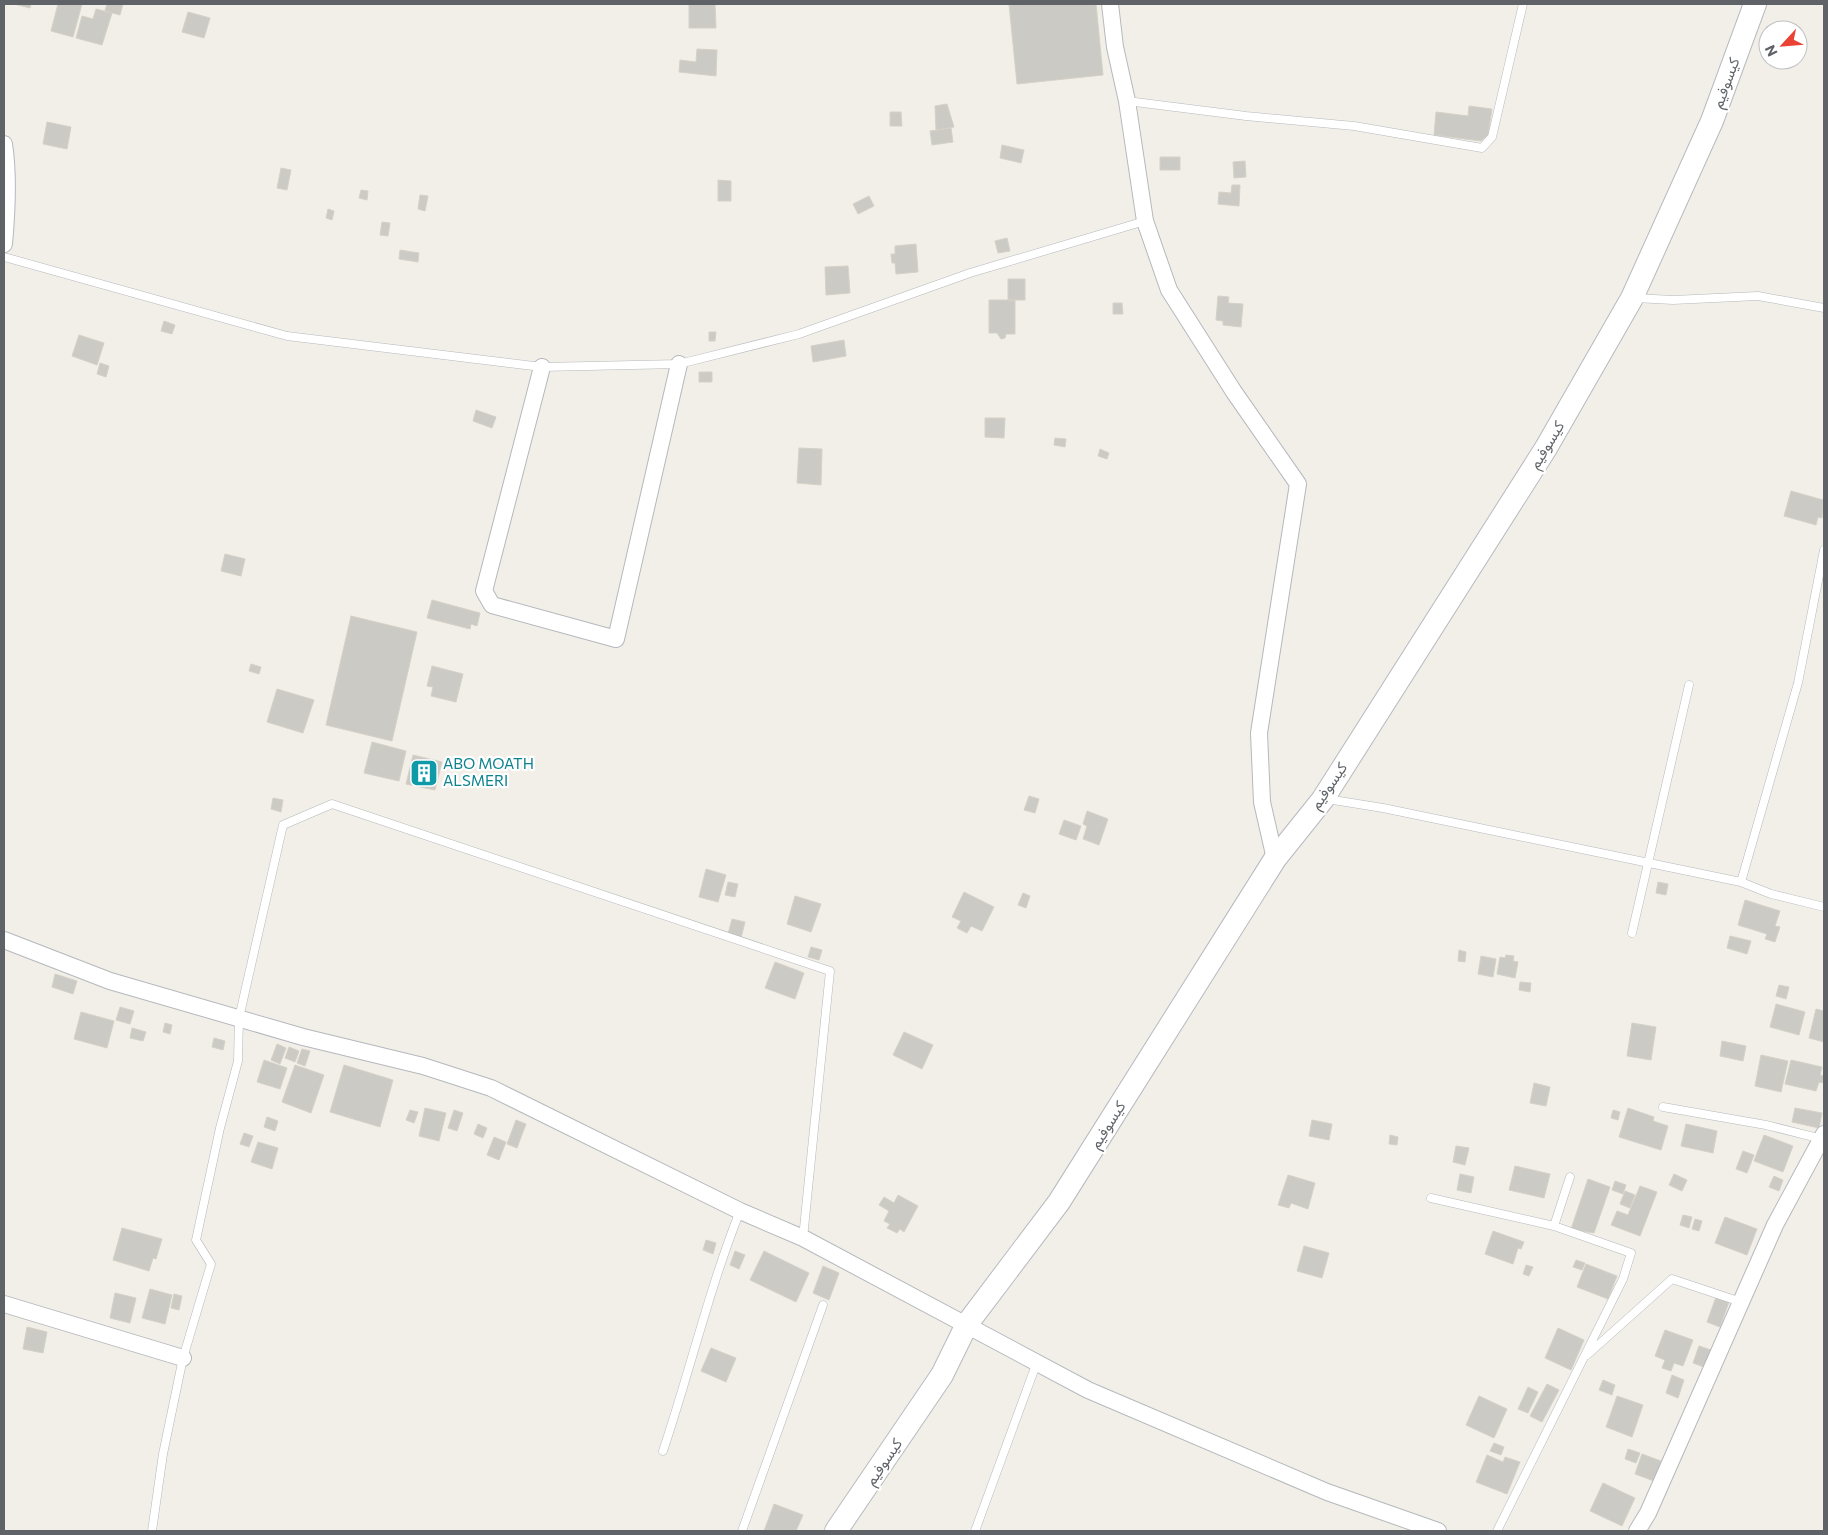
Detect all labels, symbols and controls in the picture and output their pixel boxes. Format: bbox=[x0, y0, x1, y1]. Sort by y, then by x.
north arrow bbox=[1758, 20, 1808, 70]
text: N bbox=[1761, 42, 1781, 59]
street label: كيسوفيم bbox=[1708, 54, 1746, 111]
street label: كيسوفيم bbox=[1525, 417, 1570, 473]
place label: ABO MOATH ALSMERI bbox=[443, 754, 534, 789]
building icon: ABO MOATH ALSMERI bbox=[409, 758, 439, 788]
street label: كيسوفيم bbox=[1306, 758, 1353, 814]
street label: كيسوفيم bbox=[1086, 1097, 1132, 1153]
street label: كيسوفيم bbox=[861, 1434, 908, 1490]

